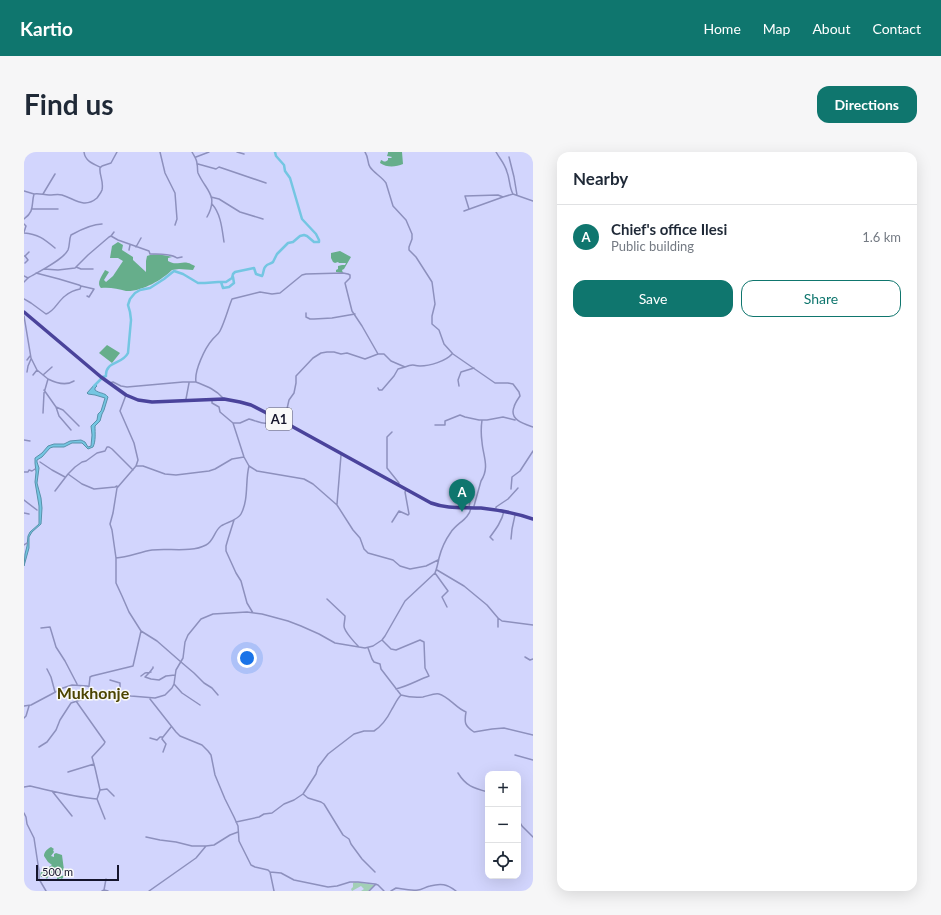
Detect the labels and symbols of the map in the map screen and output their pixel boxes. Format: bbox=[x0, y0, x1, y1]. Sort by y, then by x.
road number: A1 bbox=[266, 408, 292, 430]
pin: A bbox=[449, 479, 475, 512]
your location bbox=[237, 648, 257, 668]
district label: Mukhonje bbox=[57, 683, 130, 702]
scale bar bbox=[36, 863, 119, 882]

